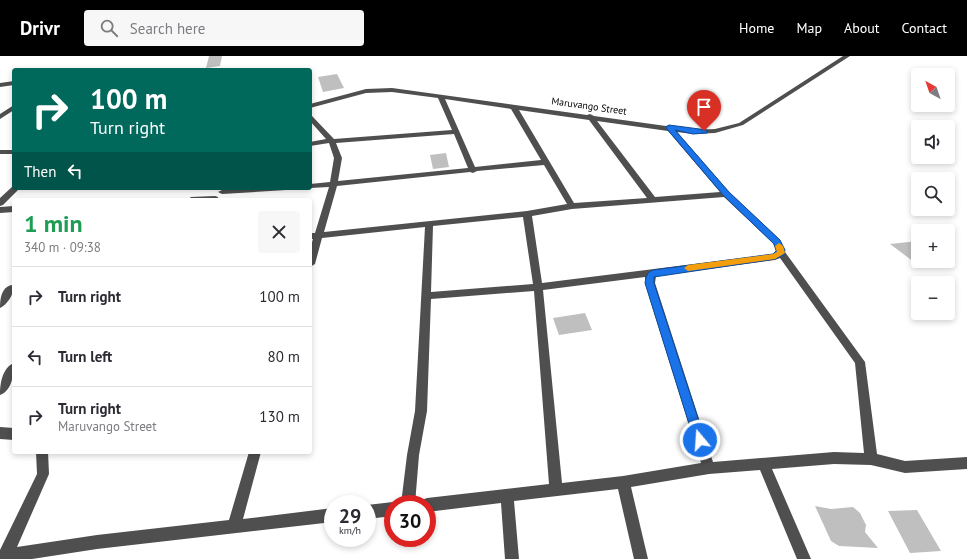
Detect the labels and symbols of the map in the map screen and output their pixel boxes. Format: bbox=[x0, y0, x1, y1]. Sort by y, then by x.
north arrow bbox=[911, 68, 955, 112]
pin bbox=[687, 90, 721, 131]
street label: Maruvango Street bbox=[551, 94, 628, 118]
position arrow bbox=[679, 419, 721, 461]
speed limit sign: 30 bbox=[384, 495, 436, 547]

